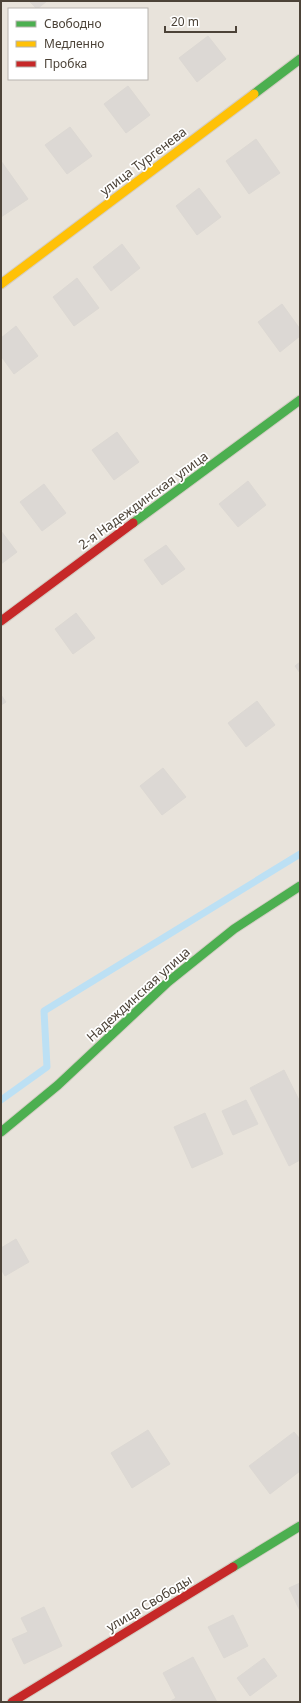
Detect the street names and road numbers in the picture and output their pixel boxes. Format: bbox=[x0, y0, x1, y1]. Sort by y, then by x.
street label: улица Тургенева bbox=[96, 122, 190, 200]
street label: 2-я Надеждинская улица bbox=[75, 447, 211, 553]
street label: Надеждинская улица bbox=[82, 943, 194, 1045]
street label: улица Свободы bbox=[103, 1570, 195, 1636]

